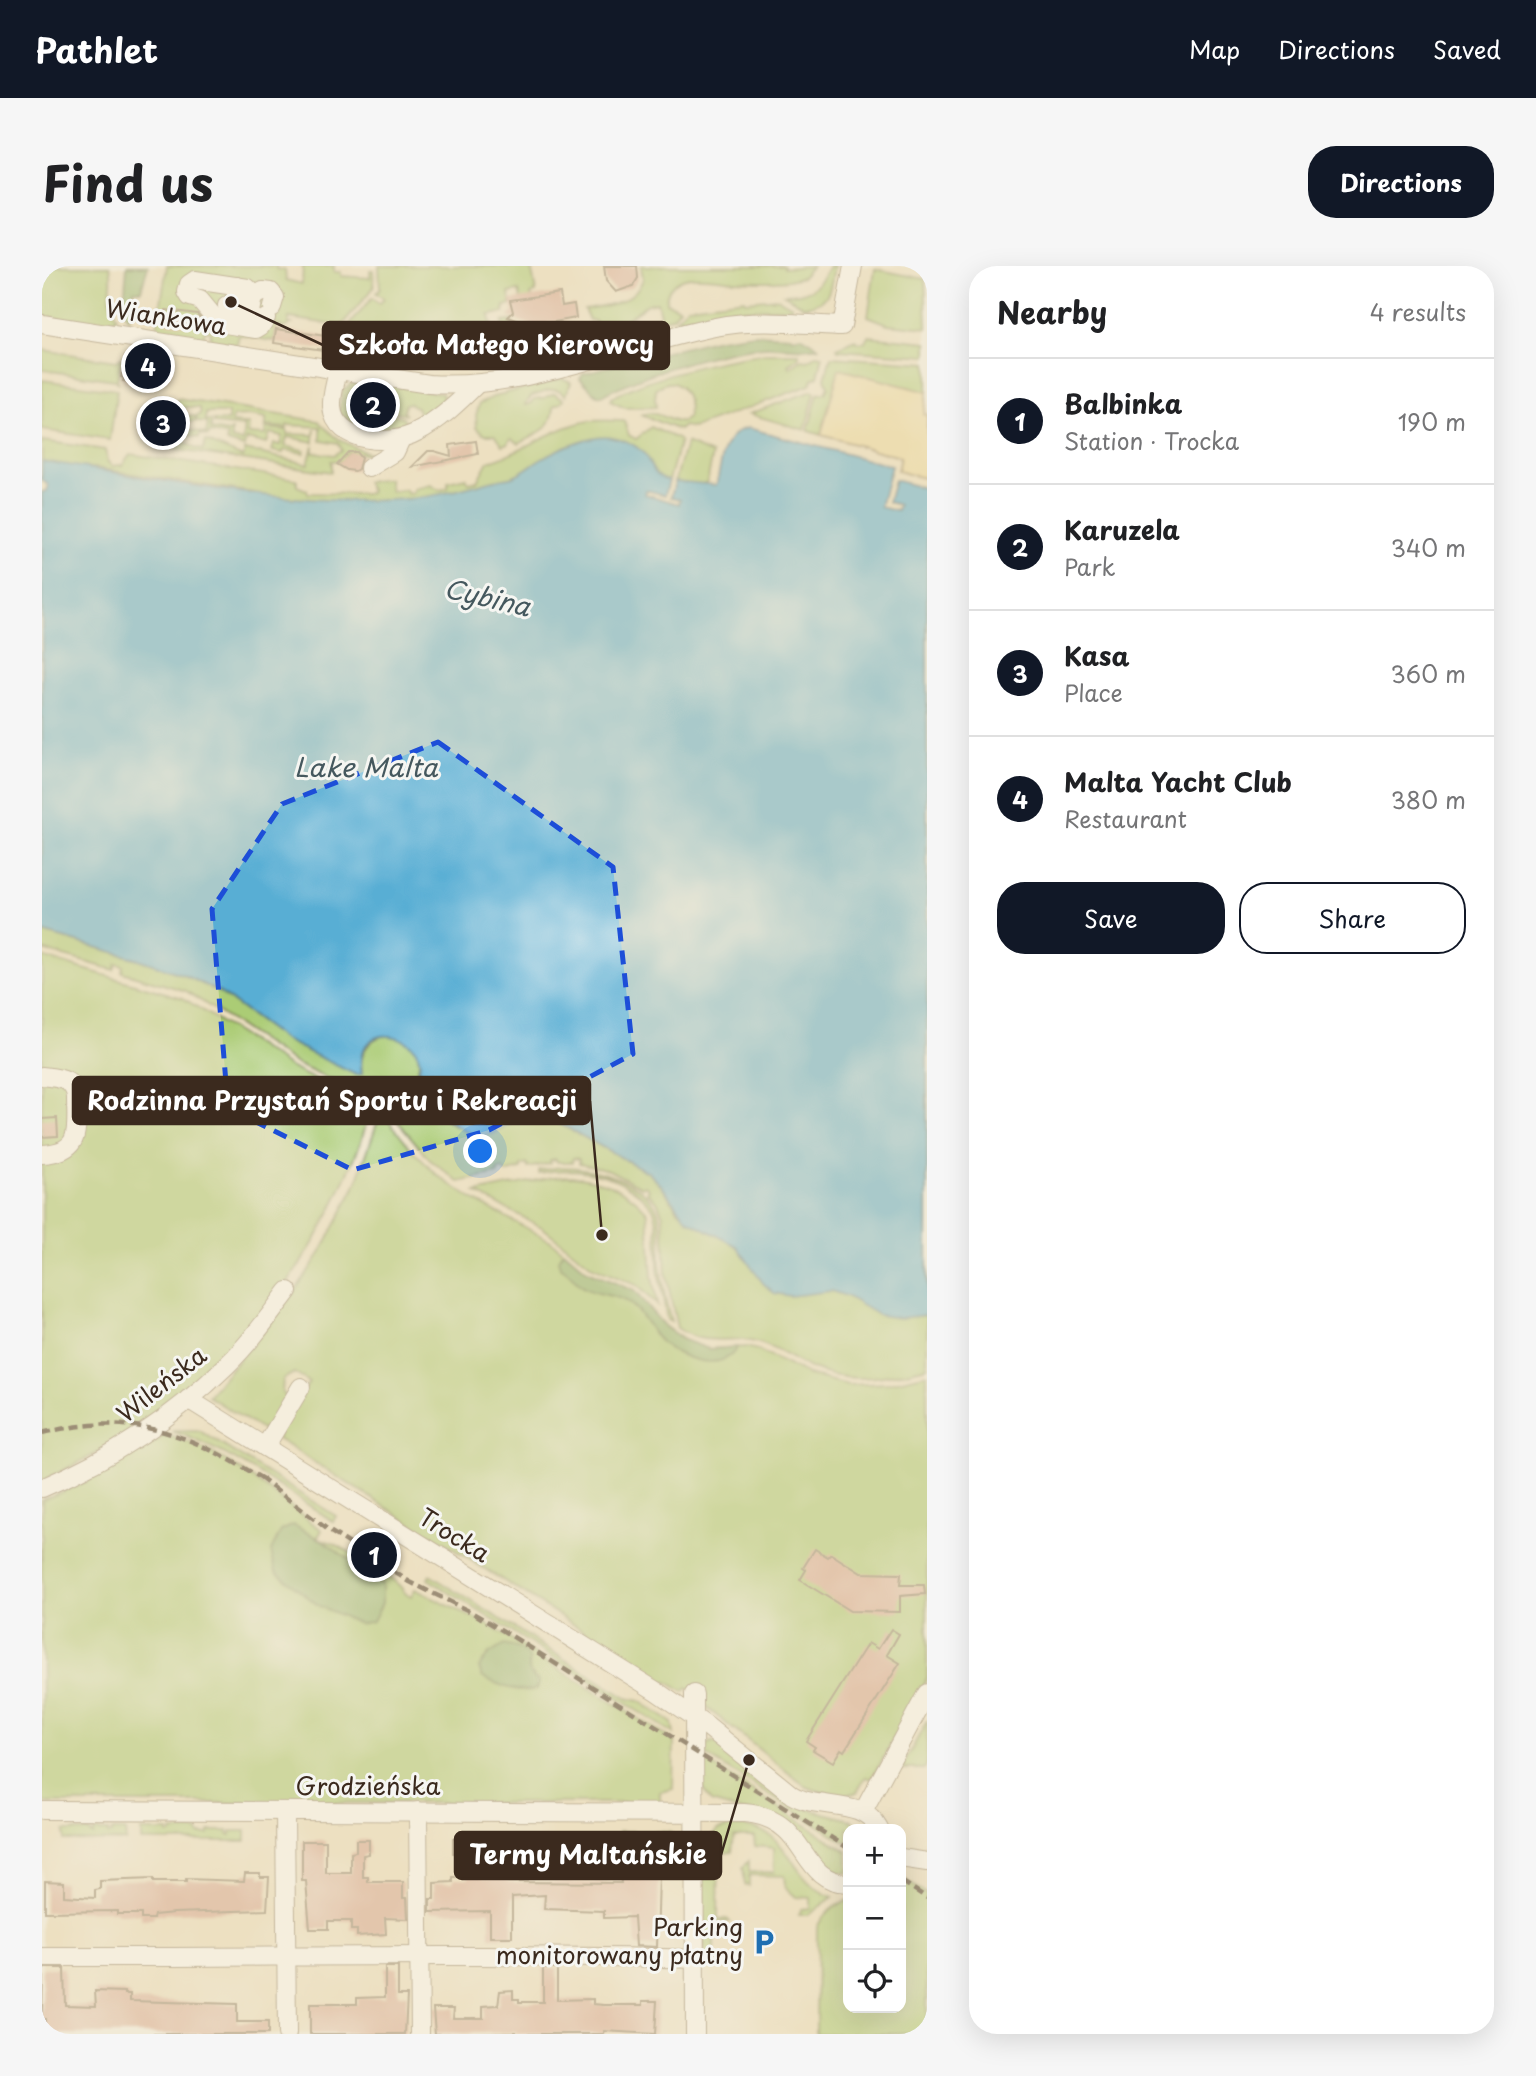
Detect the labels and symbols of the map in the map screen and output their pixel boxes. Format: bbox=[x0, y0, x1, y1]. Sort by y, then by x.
street label: Wiankowa bbox=[104, 289, 229, 343]
callout: Szkoła Małego Kierowcy bbox=[323, 322, 669, 369]
text: Szkoła Małego Kierowcy bbox=[338, 324, 654, 363]
pin: 4 bbox=[125, 340, 171, 392]
pin: 2 bbox=[350, 379, 396, 431]
pin: 3 bbox=[140, 397, 186, 449]
water label: Cybina bbox=[440, 568, 535, 625]
water label: Lake Malta bbox=[294, 747, 439, 786]
callout: Rodzinna Przystań Sportu i Rekreacji bbox=[73, 1077, 590, 1124]
text: Rodzinna Przystań Sportu i Rekreacji bbox=[87, 1080, 577, 1119]
your location bbox=[463, 1134, 497, 1168]
street label: Wileńska bbox=[108, 1337, 214, 1430]
street label: Trocka bbox=[412, 1498, 498, 1570]
pin: 1 bbox=[351, 1529, 397, 1581]
street label: Grodzieńska bbox=[296, 1767, 441, 1803]
callout: Termy Maltańskie bbox=[455, 1832, 721, 1879]
text: Termy Maltańskie bbox=[469, 1834, 707, 1873]
place label: Parking monitorowany płatny bbox=[496, 1908, 743, 1972]
parking icon: Parking monitorowany płatny bbox=[749, 1927, 779, 1957]

